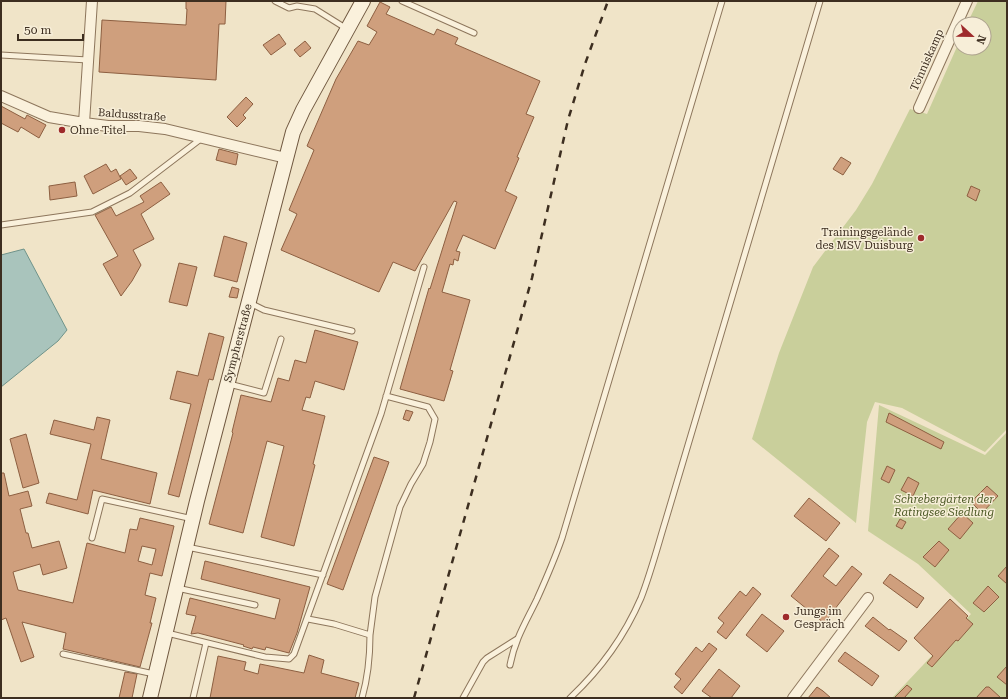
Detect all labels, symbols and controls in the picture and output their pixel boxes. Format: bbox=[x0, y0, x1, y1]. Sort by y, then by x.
scale bar bbox=[18, 16, 83, 42]
north arrow bbox=[952, 16, 992, 56]
text: 50 m bbox=[24, 23, 51, 37]
street label: Tönniskamp bbox=[908, 27, 946, 93]
text: N bbox=[973, 33, 988, 46]
street label: Baldusstraße bbox=[97, 106, 167, 124]
place label: Ohne Titel bbox=[70, 124, 127, 137]
marker: Ohne Titel bbox=[57, 125, 67, 135]
place label: Trainingsgelände des MSV Duisburg bbox=[815, 226, 914, 252]
marker: Trainingsgelände des MSV Duisburg bbox=[916, 233, 926, 243]
street label: Sympherstraße bbox=[221, 302, 255, 384]
park label: Schrebergärten der Ratingsee Siedlung bbox=[893, 493, 994, 519]
place label: Jungs im Gespräch bbox=[794, 605, 845, 631]
marker: Jungs im Gespräch bbox=[781, 612, 791, 622]

